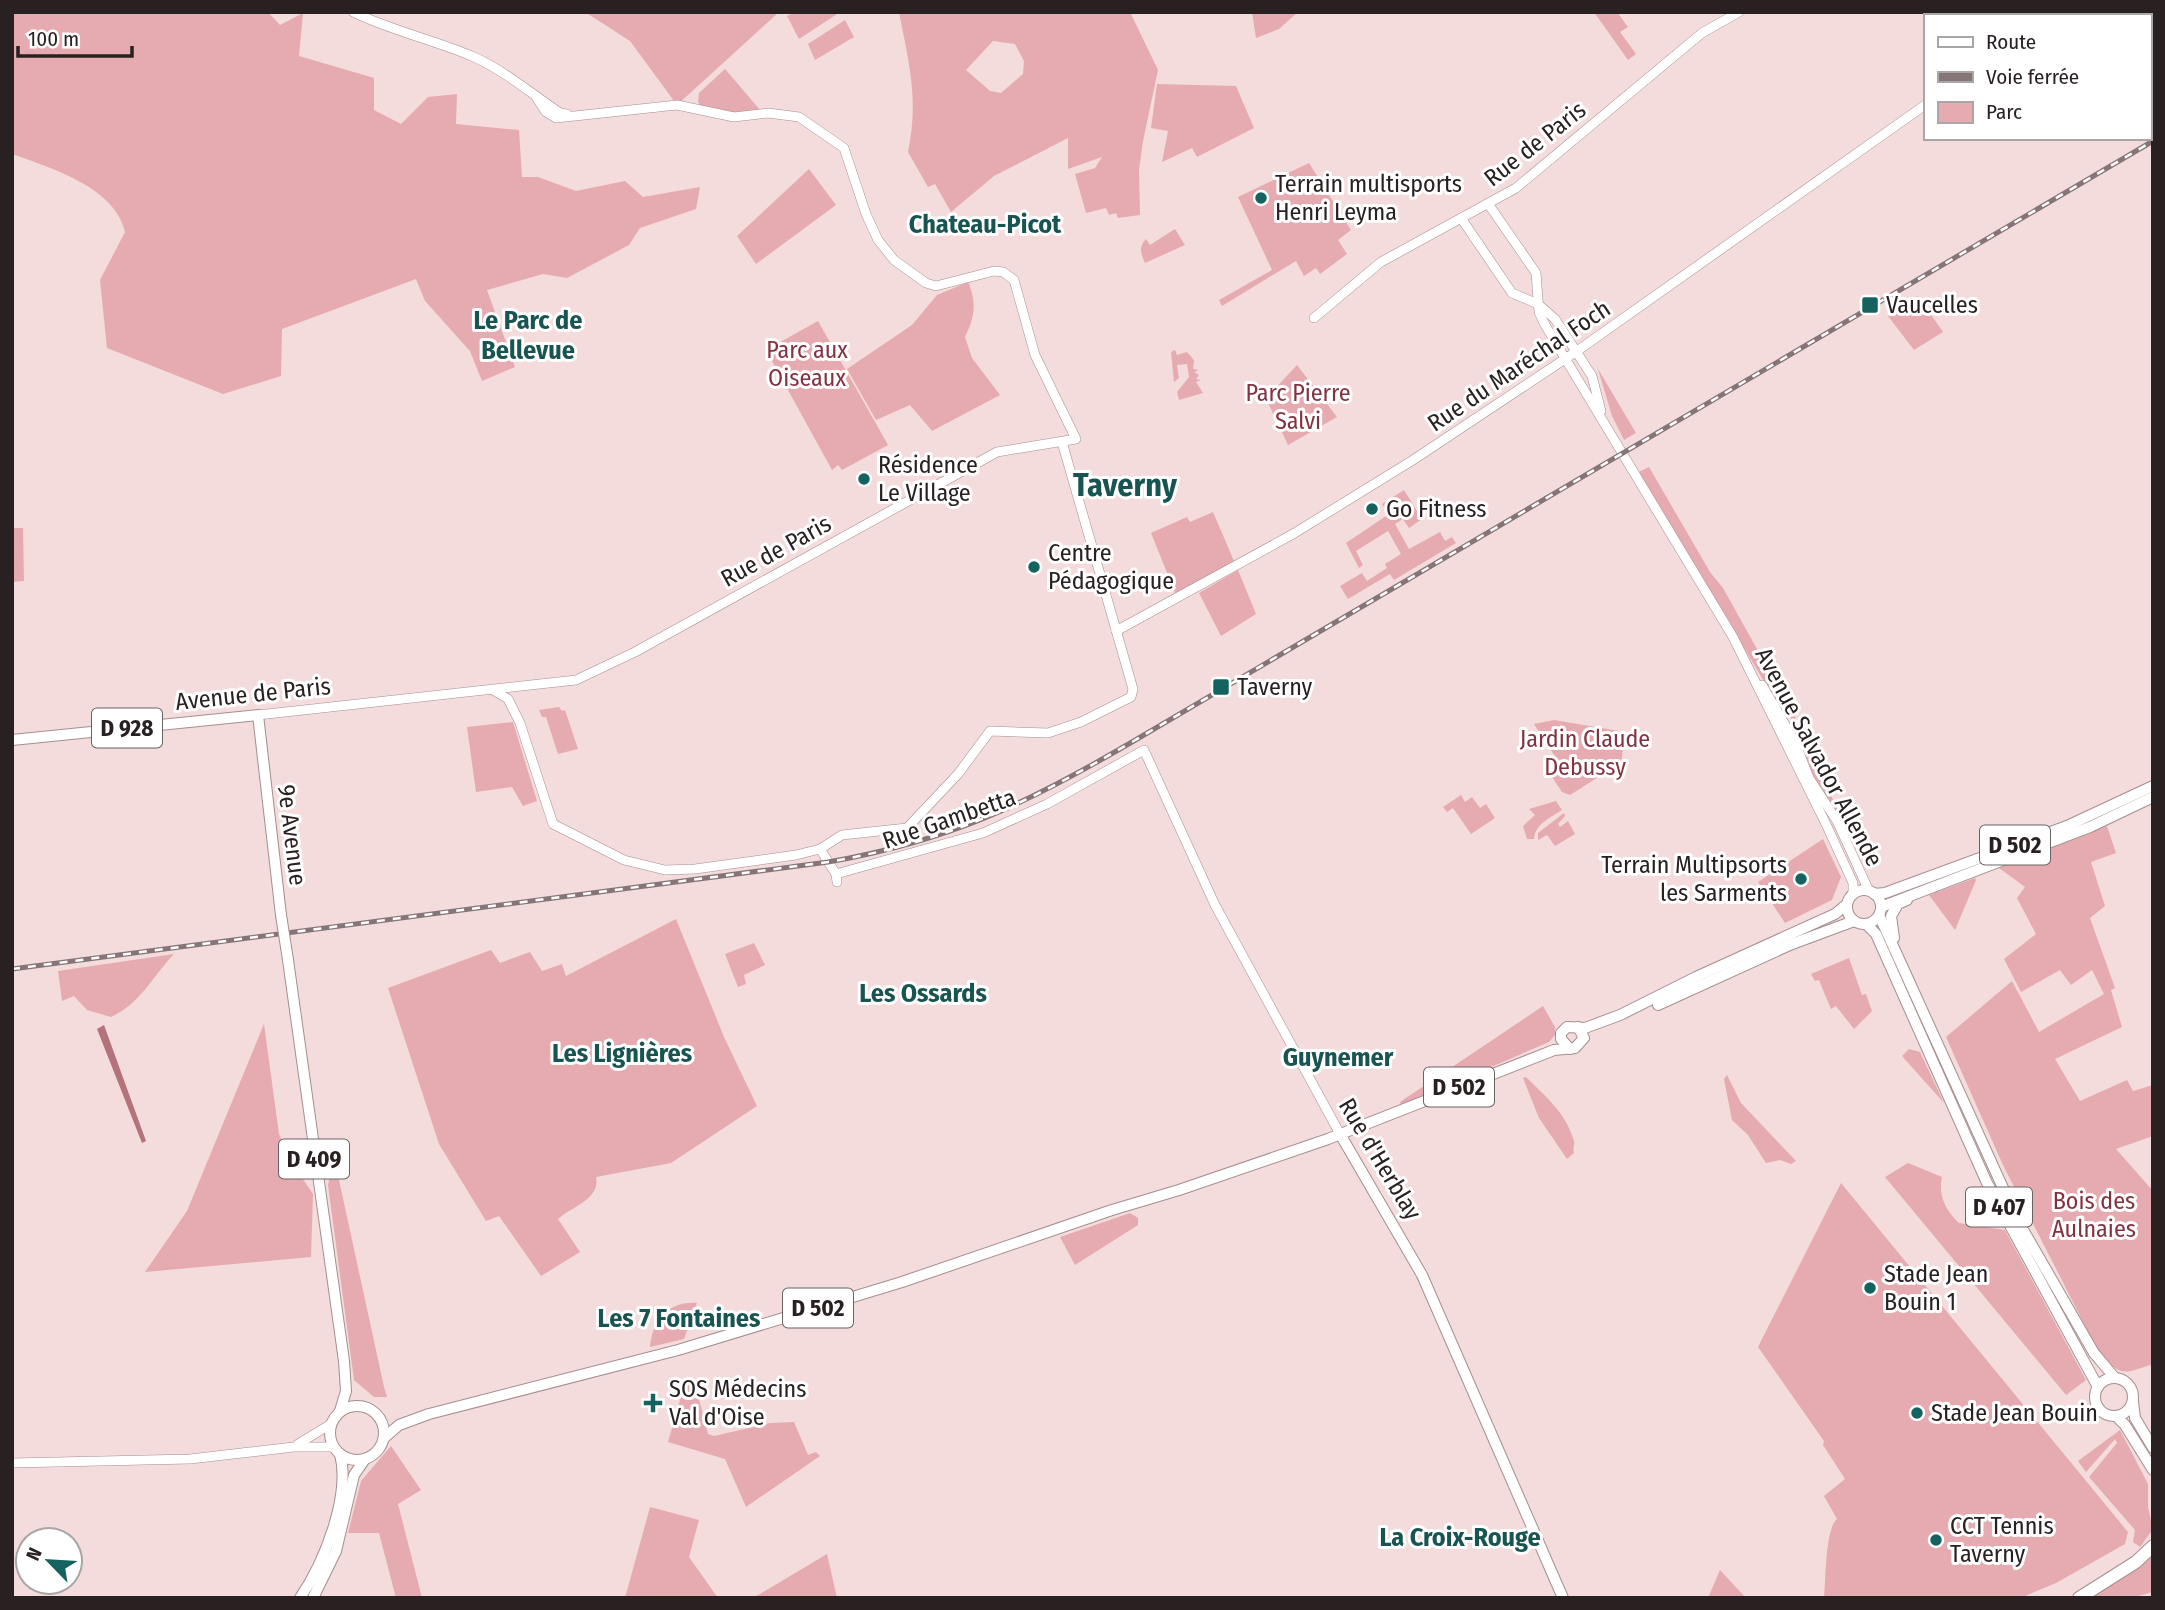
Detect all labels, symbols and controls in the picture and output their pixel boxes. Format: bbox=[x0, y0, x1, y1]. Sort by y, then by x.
scale bar bbox=[18, 14, 131, 58]
legend bbox=[1924, 14, 2151, 140]
text: 100 m bbox=[28, 26, 79, 52]
text: Route bbox=[1986, 29, 2036, 55]
text: Voie ferrée bbox=[1986, 64, 2079, 90]
street label: Rue de Paris bbox=[1479, 96, 1591, 192]
text: Parc bbox=[1986, 99, 2022, 125]
place label: Terrain multisports Henri Leyma bbox=[1275, 170, 1462, 226]
marker: Terrain multisports Henri Leyma bbox=[1253, 190, 1269, 206]
district label: Chateau-Picot bbox=[909, 209, 1062, 240]
place label: Vaucelles bbox=[1886, 291, 1978, 319]
street label: Rue du Maréchal Foch bbox=[1422, 295, 1616, 437]
marker: Vaucelles bbox=[1860, 295, 1880, 315]
district label: Le Parc de Bellevue bbox=[474, 305, 582, 366]
park label: Parc aux Oiseaux bbox=[766, 336, 848, 392]
park label: Parc Pierre Salvi bbox=[1245, 379, 1351, 435]
place label: Résidence Le Village bbox=[878, 451, 978, 507]
district label: Taverny bbox=[1073, 466, 1178, 504]
marker: Résidence Le Village bbox=[856, 471, 872, 487]
place label: Go Fitness bbox=[1386, 495, 1486, 523]
marker: Go Fitness bbox=[1364, 501, 1380, 517]
street label: Rue de Paris bbox=[716, 509, 836, 593]
place label: Centre Pédagogique bbox=[1048, 539, 1174, 595]
marker: Centre Pédagogique bbox=[1026, 559, 1042, 575]
street label: Avenue Salvador Allende bbox=[1750, 643, 1888, 871]
street label: Avenue de Paris bbox=[174, 672, 332, 716]
place label: Taverny bbox=[1237, 673, 1313, 701]
marker: Taverny bbox=[1211, 677, 1231, 697]
road number: D 928 bbox=[92, 708, 162, 748]
park label: Jardin Claude Debussy bbox=[1520, 725, 1650, 781]
street label: 9e Avenue bbox=[272, 783, 312, 887]
street label: Rue Gambetta bbox=[879, 783, 1019, 855]
road number: D 502 bbox=[1980, 825, 2050, 864]
place label: Terrain Multipsorts les Sarments bbox=[1601, 851, 1787, 907]
marker: Terrain Multipsorts les Sarments bbox=[1793, 871, 1809, 887]
district label: Les Ossards bbox=[859, 978, 987, 1009]
district label: Les Lignières bbox=[552, 1038, 692, 1069]
district label: Guynemer bbox=[1283, 1042, 1394, 1073]
road number: D 502 bbox=[1424, 1068, 1494, 1106]
street label: Rue d'Herblay bbox=[1333, 1093, 1427, 1225]
road number: D 409 bbox=[279, 1140, 349, 1178]
park label: Bois des Aulnaies bbox=[2052, 1187, 2136, 1243]
road number: D 407 bbox=[1966, 1188, 2032, 1226]
place label: Stade Jean Bouin 1 bbox=[1884, 1260, 1988, 1316]
marker: Stade Jean Bouin 1 bbox=[1862, 1280, 1878, 1296]
road number: D 502 bbox=[783, 1288, 853, 1328]
district label: Les 7 Fontaines bbox=[598, 1303, 760, 1334]
place label: SOS Médecins Val d'Oise bbox=[669, 1375, 806, 1431]
marker: SOS Médecins Val d'Oise bbox=[643, 1393, 663, 1413]
place label: Stade Jean Bouin bbox=[1931, 1399, 2098, 1427]
marker: Stade Jean Bouin bbox=[1909, 1405, 1925, 1421]
place label: CCT Tennis Taverny bbox=[1950, 1512, 2054, 1568]
district label: La Croix-Rouge bbox=[1379, 1522, 1541, 1553]
north arrow bbox=[14, 1526, 84, 1596]
marker: CCT Tennis Taverny bbox=[1928, 1532, 1944, 1548]
text: N bbox=[21, 1544, 47, 1564]

